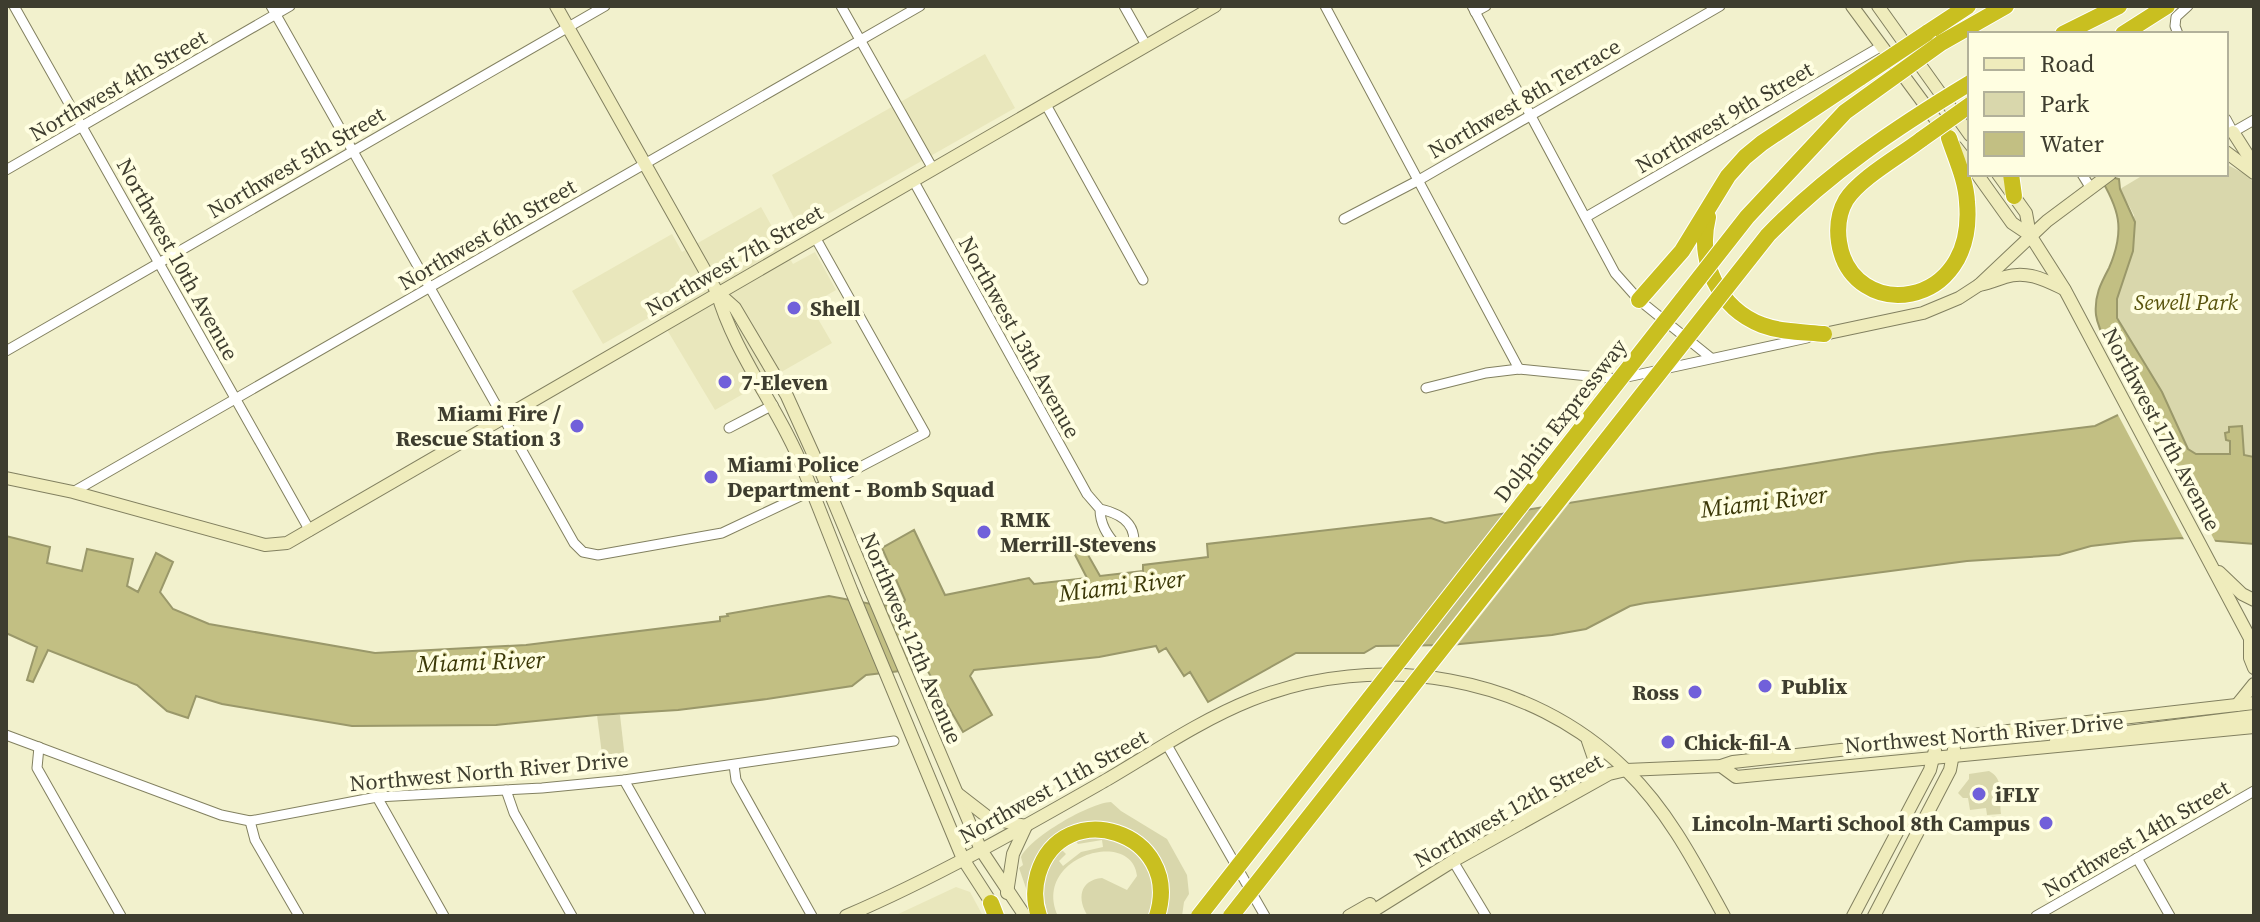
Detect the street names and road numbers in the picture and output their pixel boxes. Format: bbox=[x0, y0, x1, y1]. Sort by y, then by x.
street label: Northwest 4th Street bbox=[24, 22, 213, 148]
street label: Northwest 8th Terrace bbox=[1422, 31, 1626, 165]
street label: Northwest 9th Street bbox=[1630, 54, 1819, 180]
street label: Northwest 5th Street bbox=[202, 99, 391, 225]
street label: Northwest 10th Avenue bbox=[110, 153, 246, 365]
street label: Northwest 6th Street bbox=[393, 171, 582, 297]
street label: Northwest 7th Street bbox=[640, 197, 829, 323]
street label: Northwest 13th Avenue bbox=[952, 231, 1088, 443]
street label: Northwest 17th Avenue bbox=[2096, 322, 2228, 536]
street label: Dolphin Expressway bbox=[1487, 331, 1634, 508]
street label: Northwest 12th Avenue bbox=[854, 528, 970, 748]
street label: Northwest North River Drive bbox=[1843, 706, 2125, 760]
street label: Northwest 11th Street bbox=[953, 721, 1153, 850]
street label: Northwest North River Drive bbox=[348, 744, 630, 798]
street label: Northwest 12th Street bbox=[1408, 745, 1608, 874]
street label: Northwest 14th Street bbox=[2037, 772, 2236, 904]

